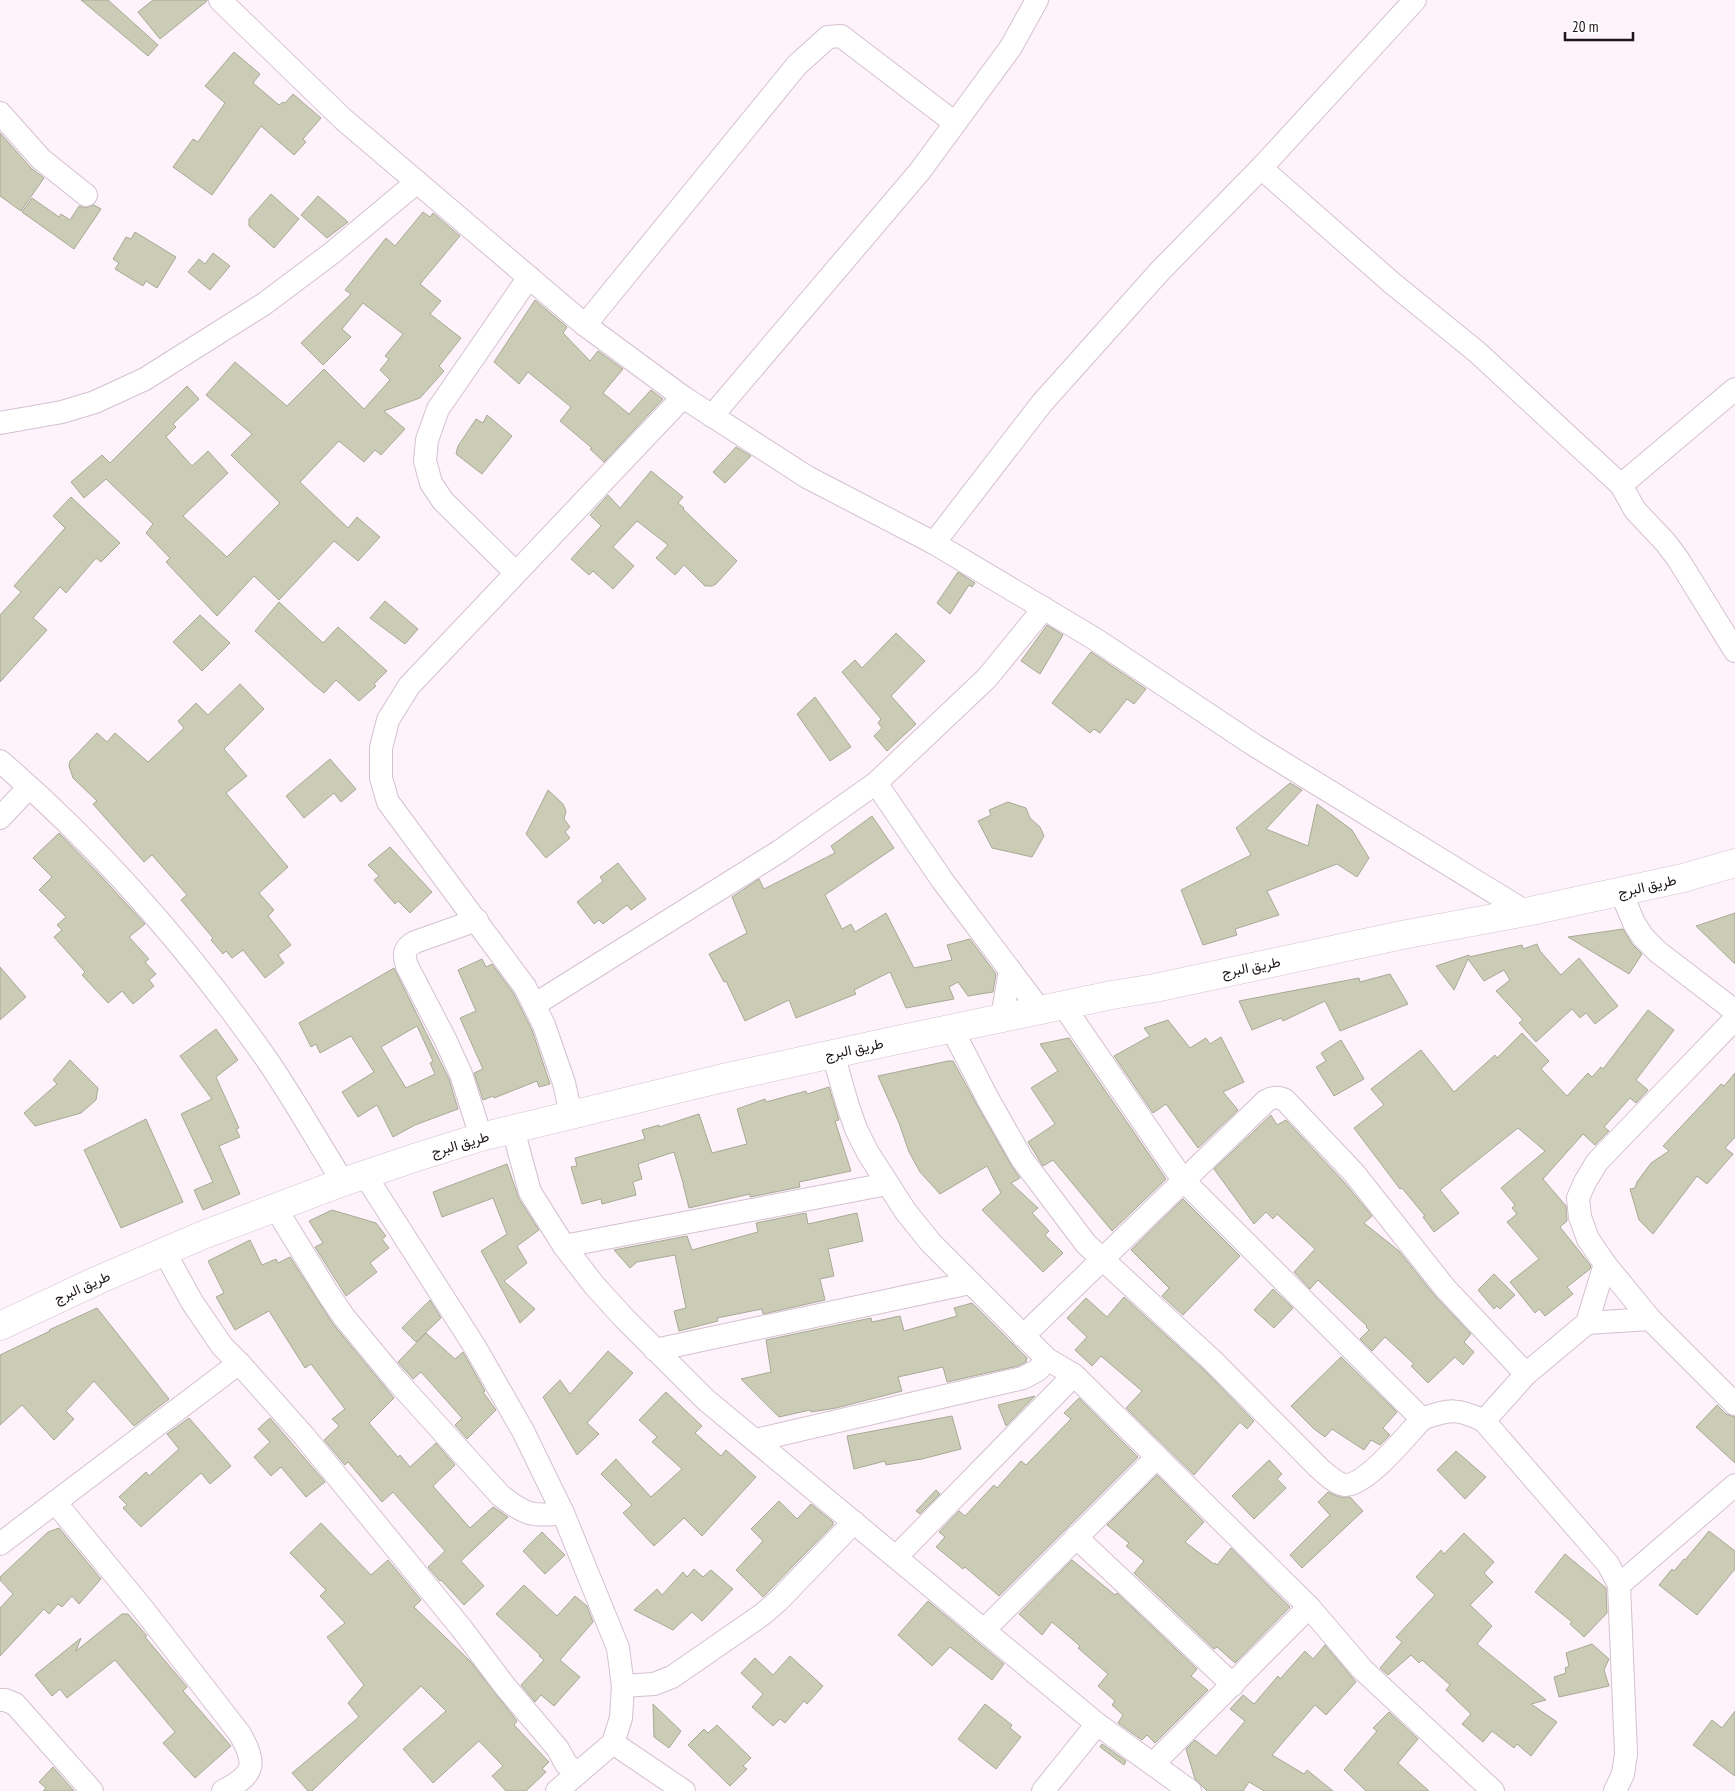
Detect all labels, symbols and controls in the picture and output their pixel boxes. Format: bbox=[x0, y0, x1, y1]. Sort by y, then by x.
scale bar bbox=[1565, 10, 1632, 42]
text: 20 m bbox=[1572, 17, 1598, 36]
street label: طريق البرج bbox=[1616, 871, 1678, 903]
street label: طريق البرج bbox=[1220, 952, 1282, 983]
street label: طريق البرج bbox=[823, 1034, 885, 1066]
street label: طريق البرج bbox=[429, 1127, 492, 1163]
street label: طريق البرج bbox=[51, 1267, 114, 1309]

